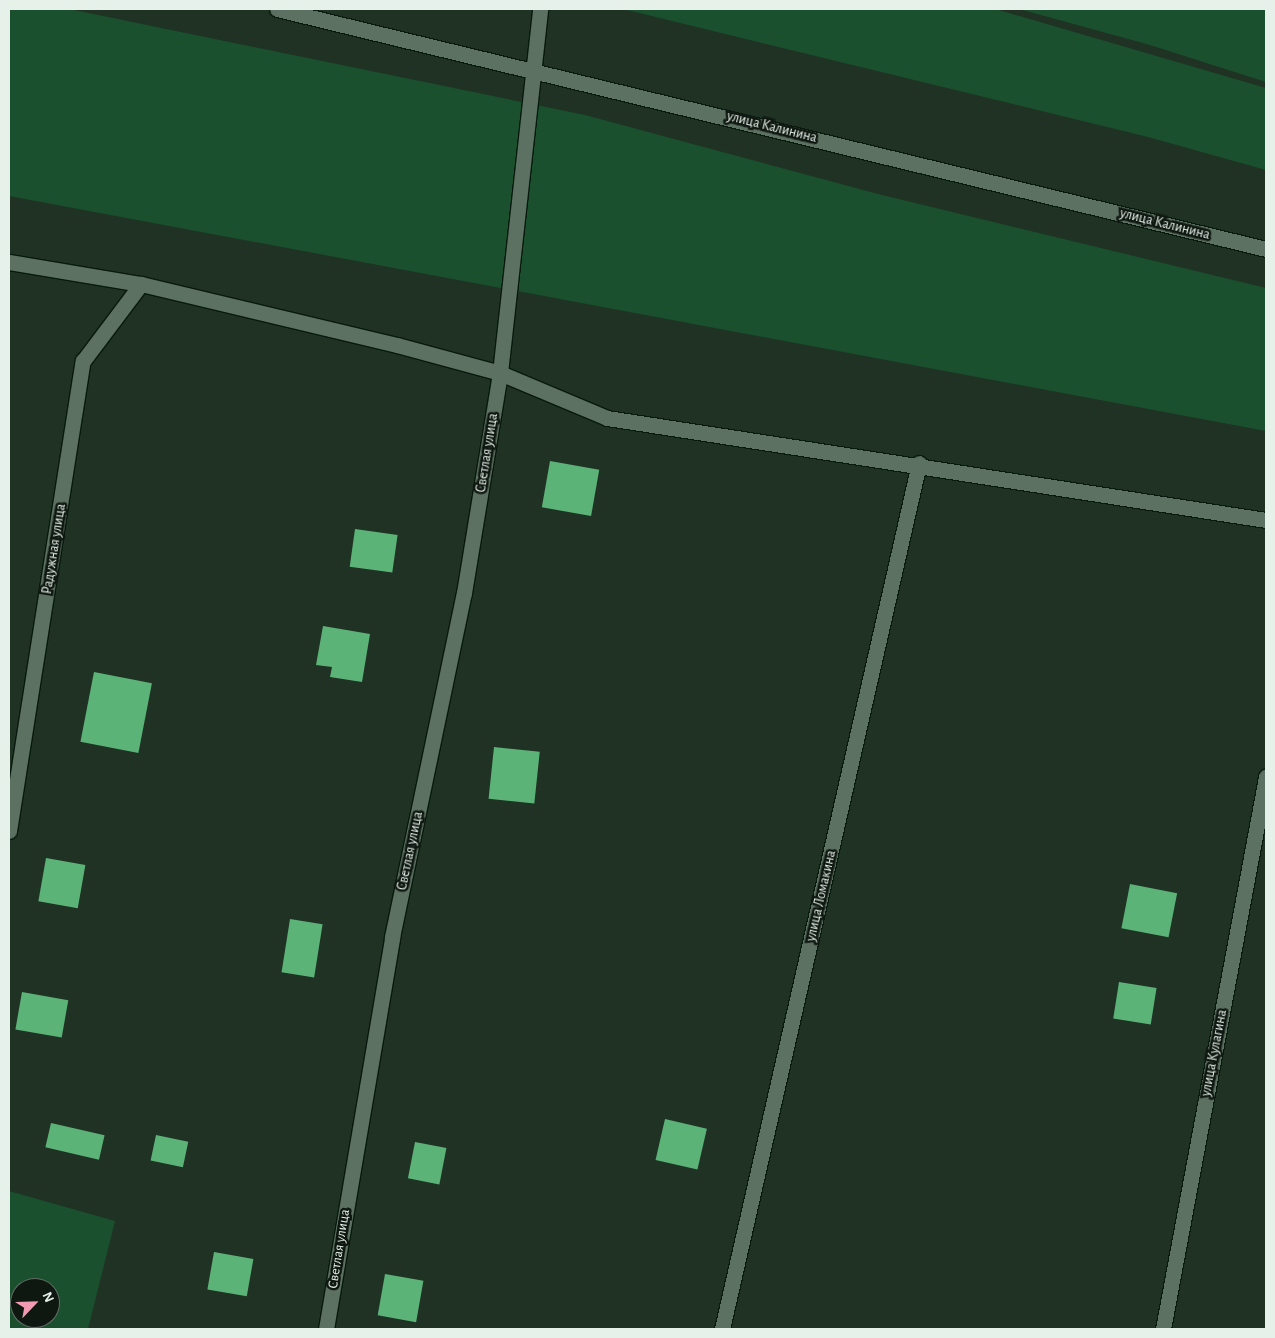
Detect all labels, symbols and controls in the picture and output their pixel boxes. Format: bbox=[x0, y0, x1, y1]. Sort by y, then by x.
street label: улица Калинина bbox=[725, 108, 819, 146]
street label: улица Калинина bbox=[1118, 205, 1212, 243]
street label: Светлая улица bbox=[472, 412, 502, 494]
street label: Радужная улица bbox=[39, 503, 69, 595]
street label: Светлая улица bbox=[393, 810, 427, 892]
street label: улица Ломакина bbox=[802, 849, 840, 943]
street label: улица Кулагина bbox=[1197, 1008, 1231, 1098]
street label: Светлая улица bbox=[324, 1208, 354, 1290]
north arrow bbox=[10, 1278, 60, 1328]
text: N bbox=[39, 1290, 56, 1305]

